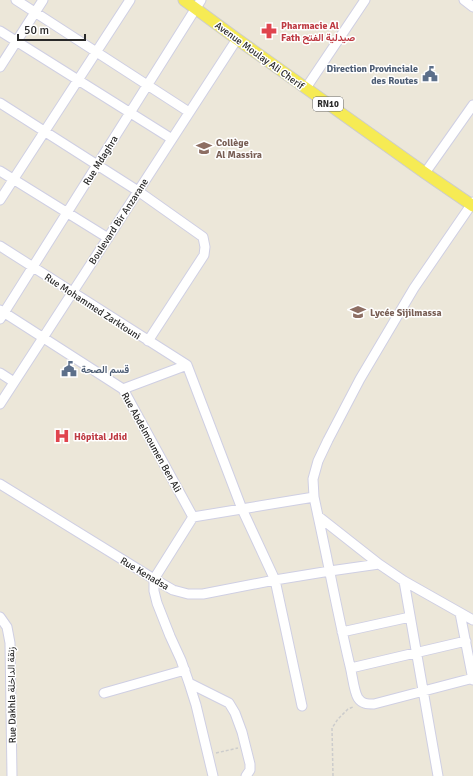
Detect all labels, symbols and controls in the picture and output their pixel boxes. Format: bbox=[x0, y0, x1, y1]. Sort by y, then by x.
scale bar bbox=[18, 16, 85, 42]
street label: Avenue Moulay Ali Cherif bbox=[213, 19, 307, 93]
place label: Pharmacie Al Fath صيدلية الفتح bbox=[281, 20, 356, 45]
pharmacy icon: Pharmacie Al Fath صيدلية الفتح bbox=[260, 22, 278, 40]
text: 50 m bbox=[24, 23, 49, 38]
place label: Direction Provinciale des Routes bbox=[326, 63, 419, 87]
public building icon: Direction Provinciale des Routes bbox=[421, 65, 439, 83]
road number: RN10 bbox=[313, 97, 343, 111]
street label: Rue Mdaghra bbox=[81, 133, 121, 188]
place label: Collège Al Massira bbox=[216, 137, 262, 161]
school or university icon: Collège Al Massira bbox=[195, 139, 213, 157]
street label: Boulevard Bir Anzarane bbox=[87, 176, 151, 267]
street label: Rue Mohammed Zarktouni bbox=[42, 271, 143, 342]
school or university icon: Lycée Sijilmassa bbox=[349, 303, 367, 321]
place label: Lycée Sijilmassa bbox=[370, 307, 442, 319]
public building icon: قسم الصحة bbox=[60, 360, 78, 378]
place label: قسم الصحة bbox=[81, 364, 129, 376]
street label: Rue Abdelmoumen Ben Ali bbox=[119, 390, 184, 495]
hospital icon: Hôpital Jdid bbox=[53, 427, 71, 445]
place label: Hôpital Jdid bbox=[74, 431, 128, 443]
street label: Rue Kenadsa bbox=[118, 555, 171, 593]
street label: Rue Dakhla زنقة الداخلة bbox=[5, 647, 19, 743]

